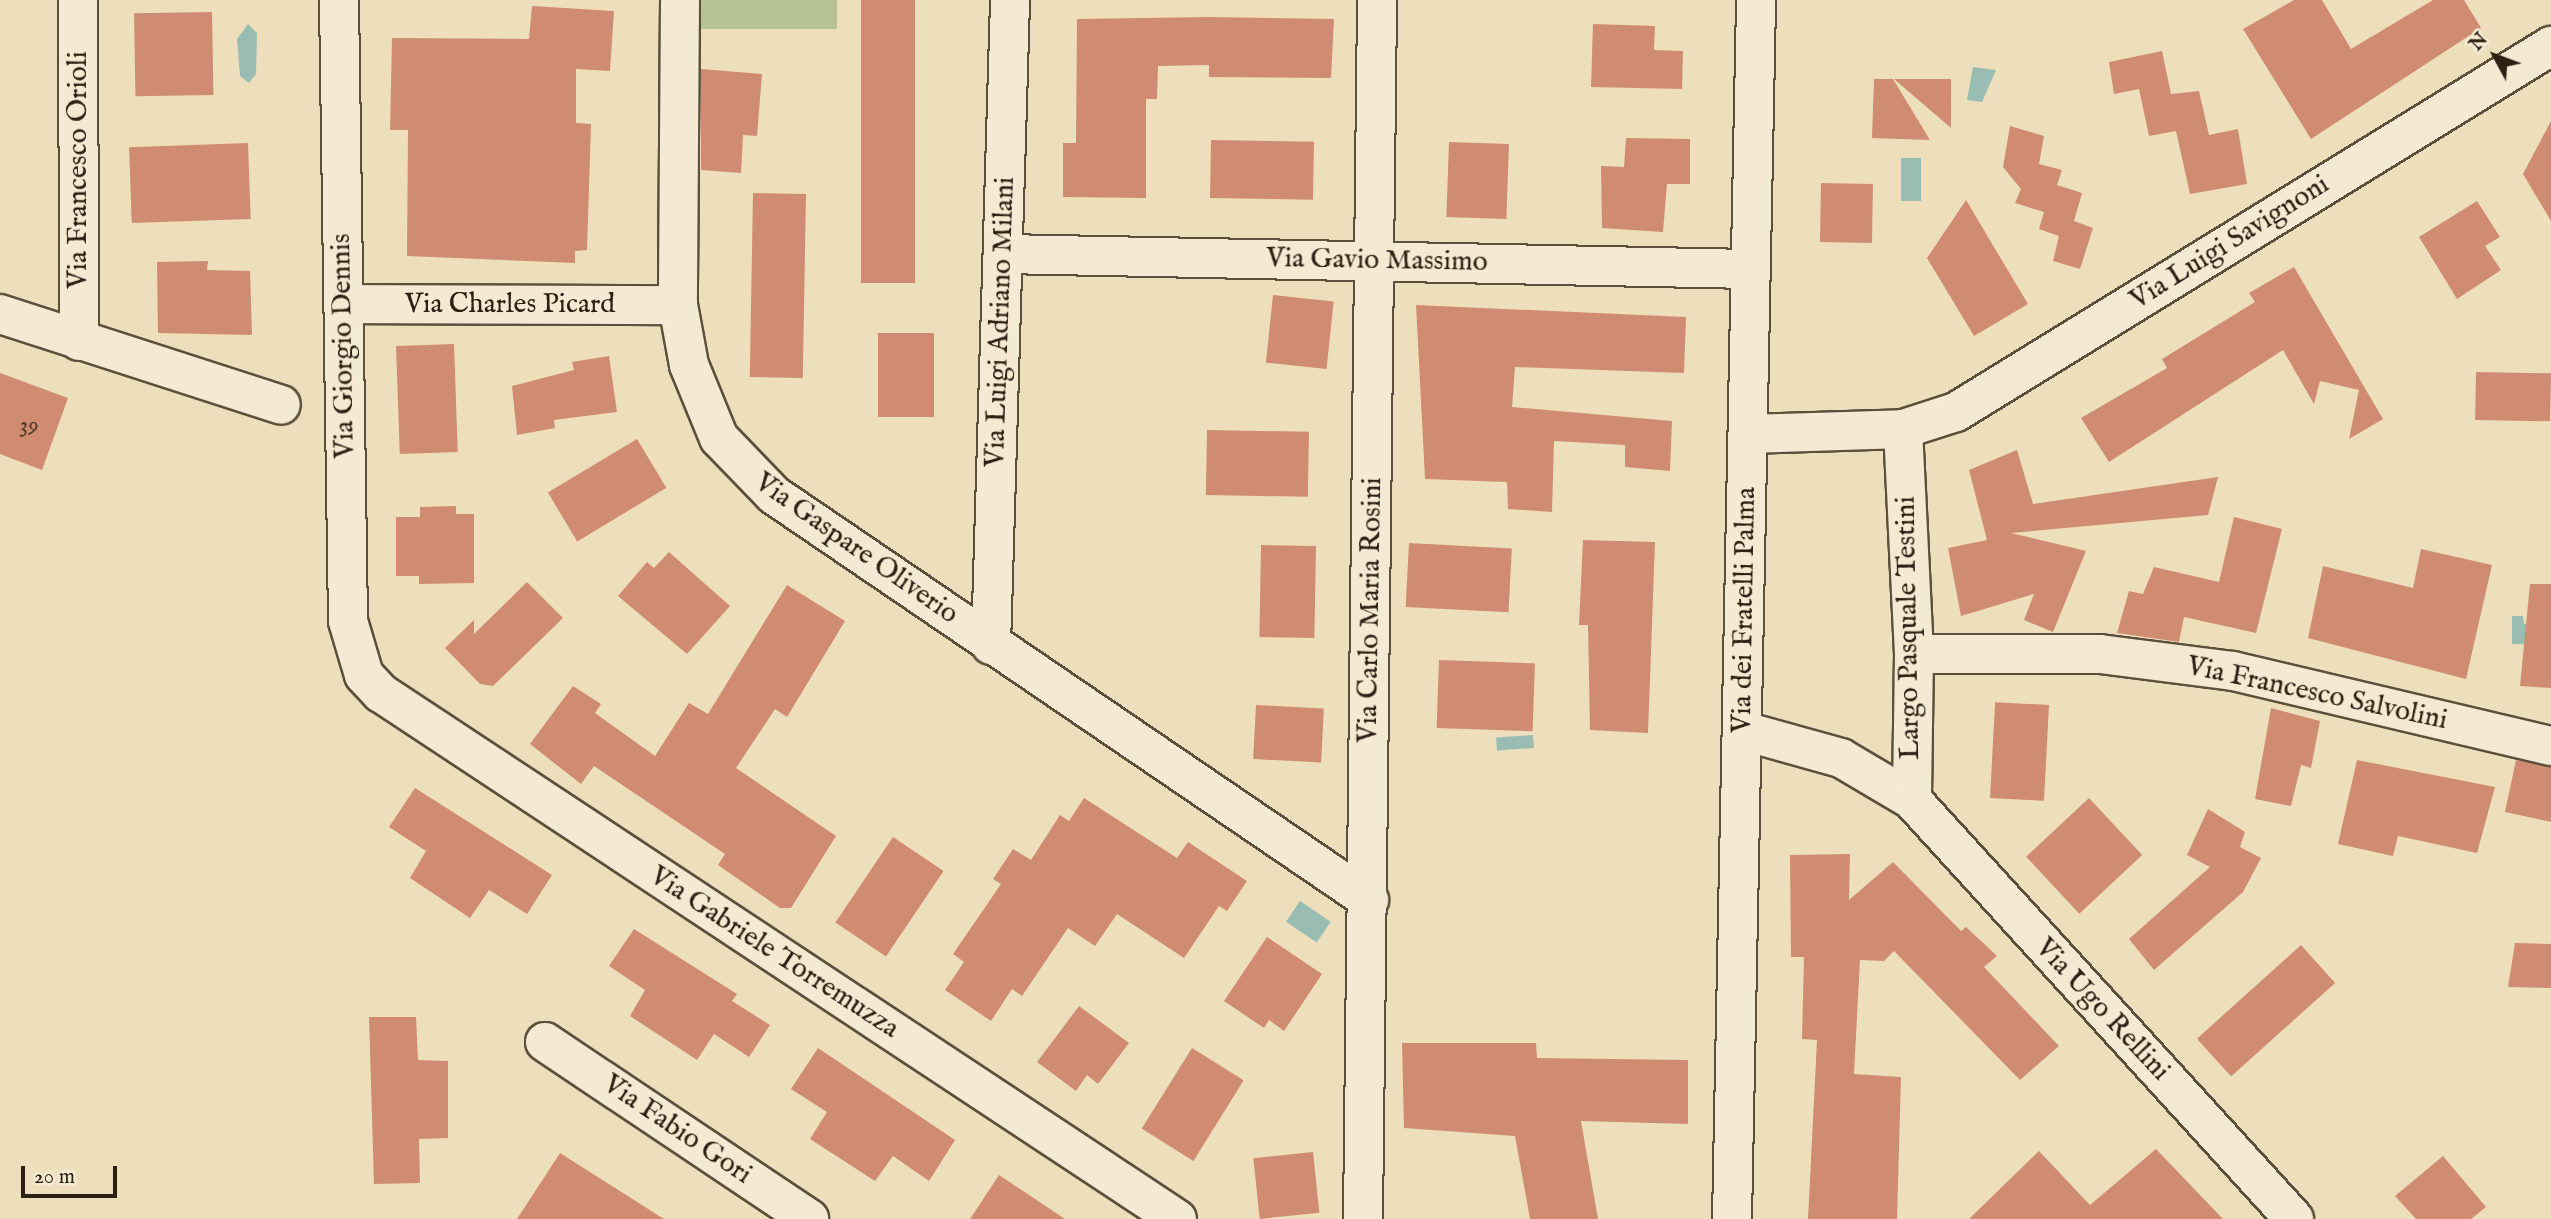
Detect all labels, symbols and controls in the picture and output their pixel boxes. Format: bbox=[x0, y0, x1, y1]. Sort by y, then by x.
north arrow bbox=[2460, 21, 2530, 91]
text: N bbox=[2465, 28, 2494, 56]
street label: Via Francesco Orioli bbox=[62, 51, 96, 289]
street label: Via Luigi Savignoni bbox=[2124, 168, 2336, 318]
street label: Via Luigi Adriano Milani bbox=[979, 176, 1023, 468]
street label: Via Giorgio Dennis bbox=[325, 233, 363, 459]
street label: Via Gavio Massimo bbox=[1266, 242, 1488, 280]
street label: Via Charles Picard bbox=[405, 288, 615, 322]
house number: 39 bbox=[19, 412, 39, 440]
street label: Via Gaspare Oliverio bbox=[748, 466, 964, 632]
street label: Via Carlo Maria Rosini bbox=[1352, 477, 1390, 743]
street label: Via dei Fratelli Palma bbox=[1726, 487, 1764, 733]
street label: Largo Pasquale Testini bbox=[1890, 496, 1928, 760]
street label: Via Francesco Salvolini bbox=[2184, 650, 2450, 738]
street label: Via Gabriele Torremuzza bbox=[643, 860, 905, 1046]
street label: Via Ugo Rellini bbox=[2028, 932, 2176, 1088]
street label: Via Fabio Gori bbox=[596, 1068, 758, 1192]
scale bar bbox=[24, 1152, 121, 1196]
text: 20 m bbox=[34, 1164, 75, 1191]

